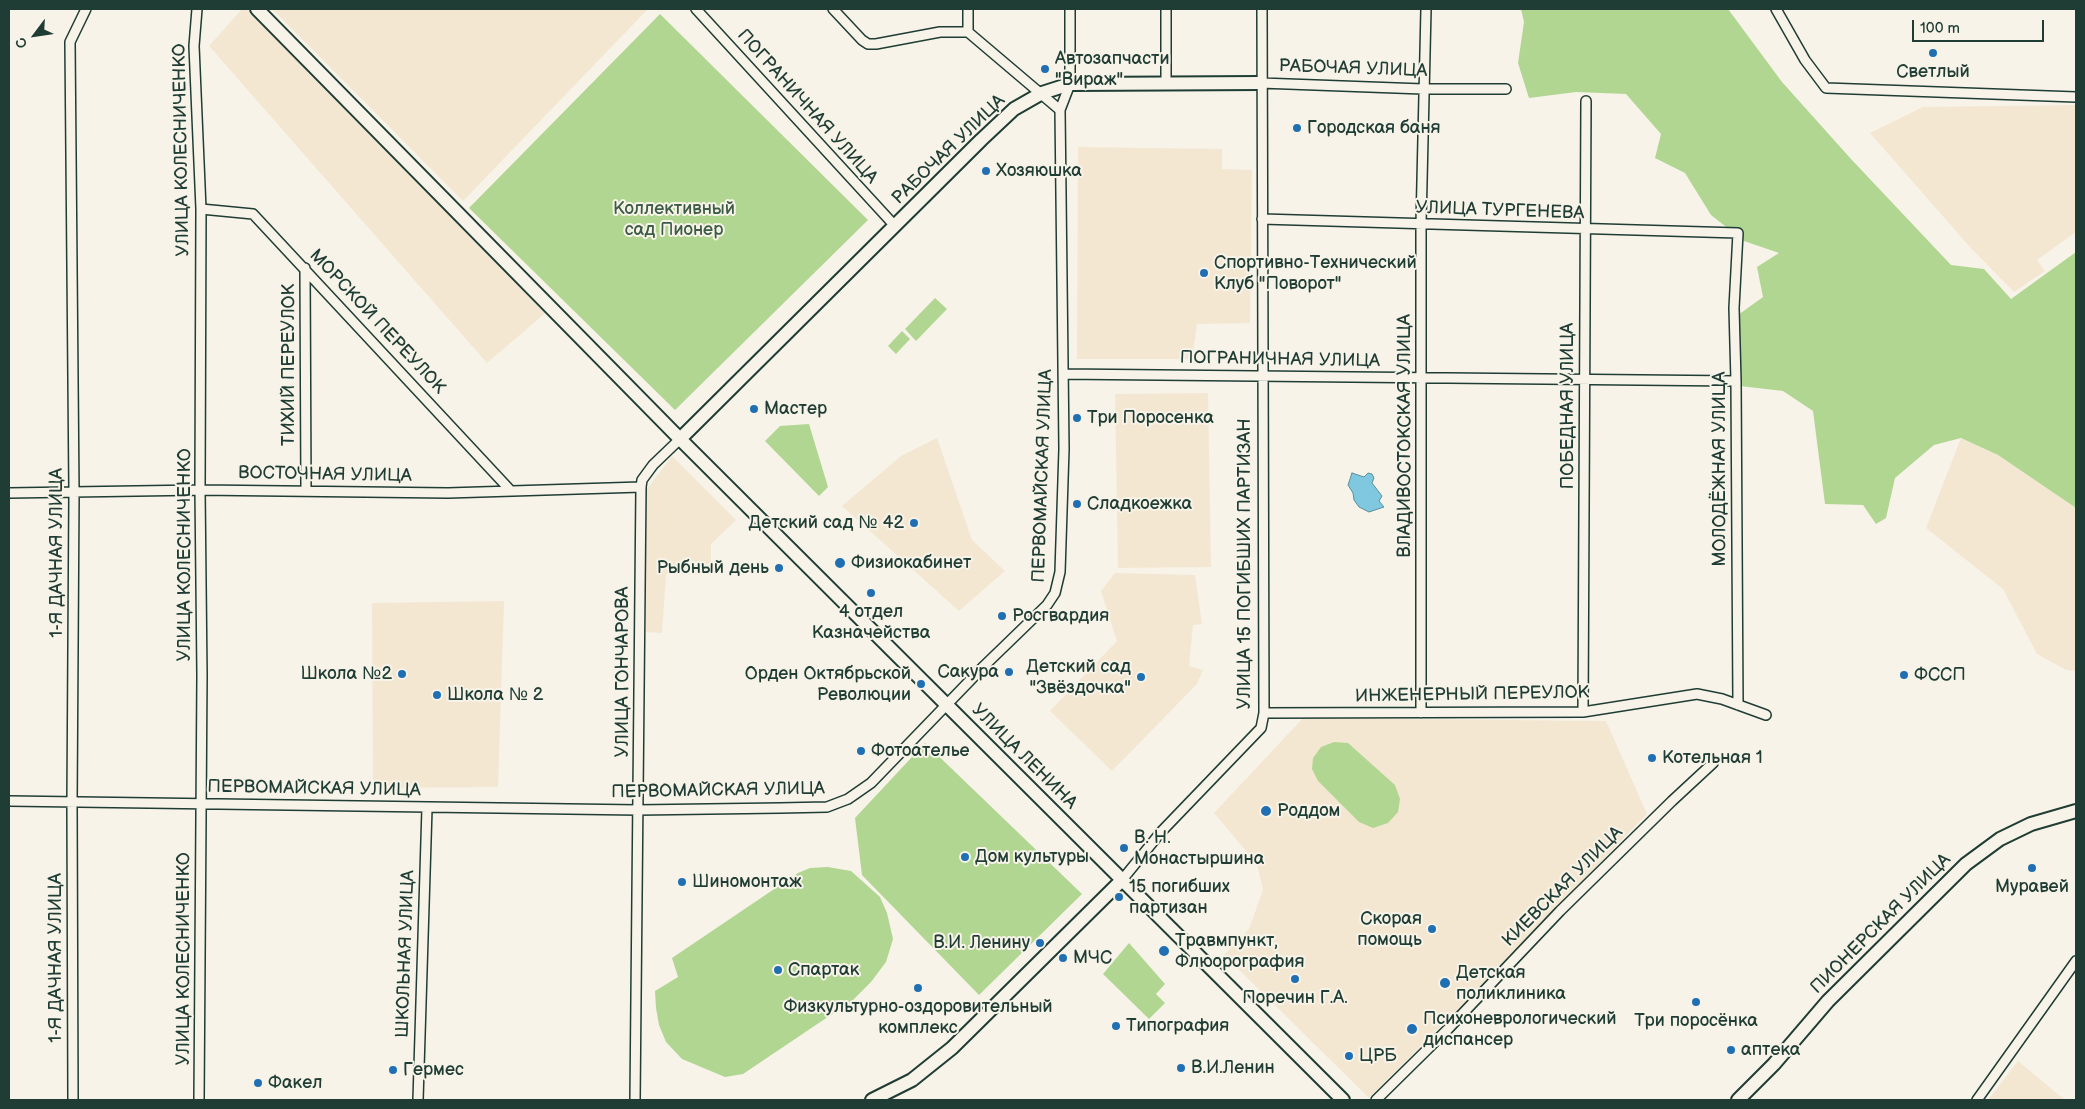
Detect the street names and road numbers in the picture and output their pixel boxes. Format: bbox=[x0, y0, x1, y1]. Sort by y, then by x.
street label: ПОГРАНИЧНАЯ УЛИЦА bbox=[732, 25, 882, 189]
street label: УЛИЦА КОЛЕСНИЧЕНКО bbox=[169, 43, 195, 257]
street label: РАБОЧАЯ УЛИЦА bbox=[1278, 56, 1428, 82]
street label: РАБОЧАЯ УЛИЦА bbox=[888, 91, 1010, 209]
street label: УЛИЦА ТУРГЕНЕВА bbox=[1415, 197, 1585, 225]
street label: МОРСКОЙ ПЕРЕУЛОК bbox=[304, 245, 450, 399]
street label: ТИХИЙ ПЕРЕУЛОК bbox=[278, 284, 300, 446]
street label: ВЛАДИВОСТОКСКАЯ УЛИЦА bbox=[1394, 314, 1416, 558]
street label: ПОБЕДНАЯ УЛИЦА bbox=[1557, 323, 1579, 489]
street label: ПОГРАНИЧНАЯ УЛИЦА bbox=[1180, 347, 1380, 373]
street label: ПЕРВОМАЙСКАЯ УЛИЦА bbox=[1028, 369, 1058, 583]
street label: МОЛОДЁЖНАЯ УЛИЦА bbox=[1709, 371, 1731, 567]
street label: УЛИЦА 15 ПОГИБШИХ ПАРТИЗАН bbox=[1234, 418, 1256, 710]
street label: УЛИЦА КОЛЕСНИЧЕНКО bbox=[174, 448, 196, 662]
street label: ВОСТОЧНАЯ УЛИЦА bbox=[238, 463, 412, 487]
street label: 1-Я ДАЧНАЯ УЛИЦА bbox=[46, 468, 68, 638]
street label: УЛИЦА ГОНЧАРОВА bbox=[612, 587, 634, 757]
street label: ИНЖЕНЕРНЫЙ ПЕРЕУЛОК bbox=[1355, 682, 1589, 708]
street label: УЛИЦА ЛЕНИНА bbox=[967, 700, 1081, 814]
street label: ПЕРВОМАЙСКАЯ УЛИЦА bbox=[207, 776, 421, 802]
street label: ПЕРВОМАЙСКАЯ УЛИЦА bbox=[611, 778, 825, 804]
street label: КИЕВСКАЯ УЛИЦА bbox=[1498, 822, 1628, 952]
street label: ПИОНЕРСКАЯ УЛИЦА bbox=[1806, 849, 1956, 999]
street label: УЛИЦА КОЛЕСНИЧЕНКО bbox=[173, 852, 195, 1066]
street label: ШКОЛЬНАЯ УЛИЦА bbox=[392, 870, 420, 1038]
street label: 1-Я ДАЧНАЯ УЛИЦА bbox=[45, 873, 67, 1043]

